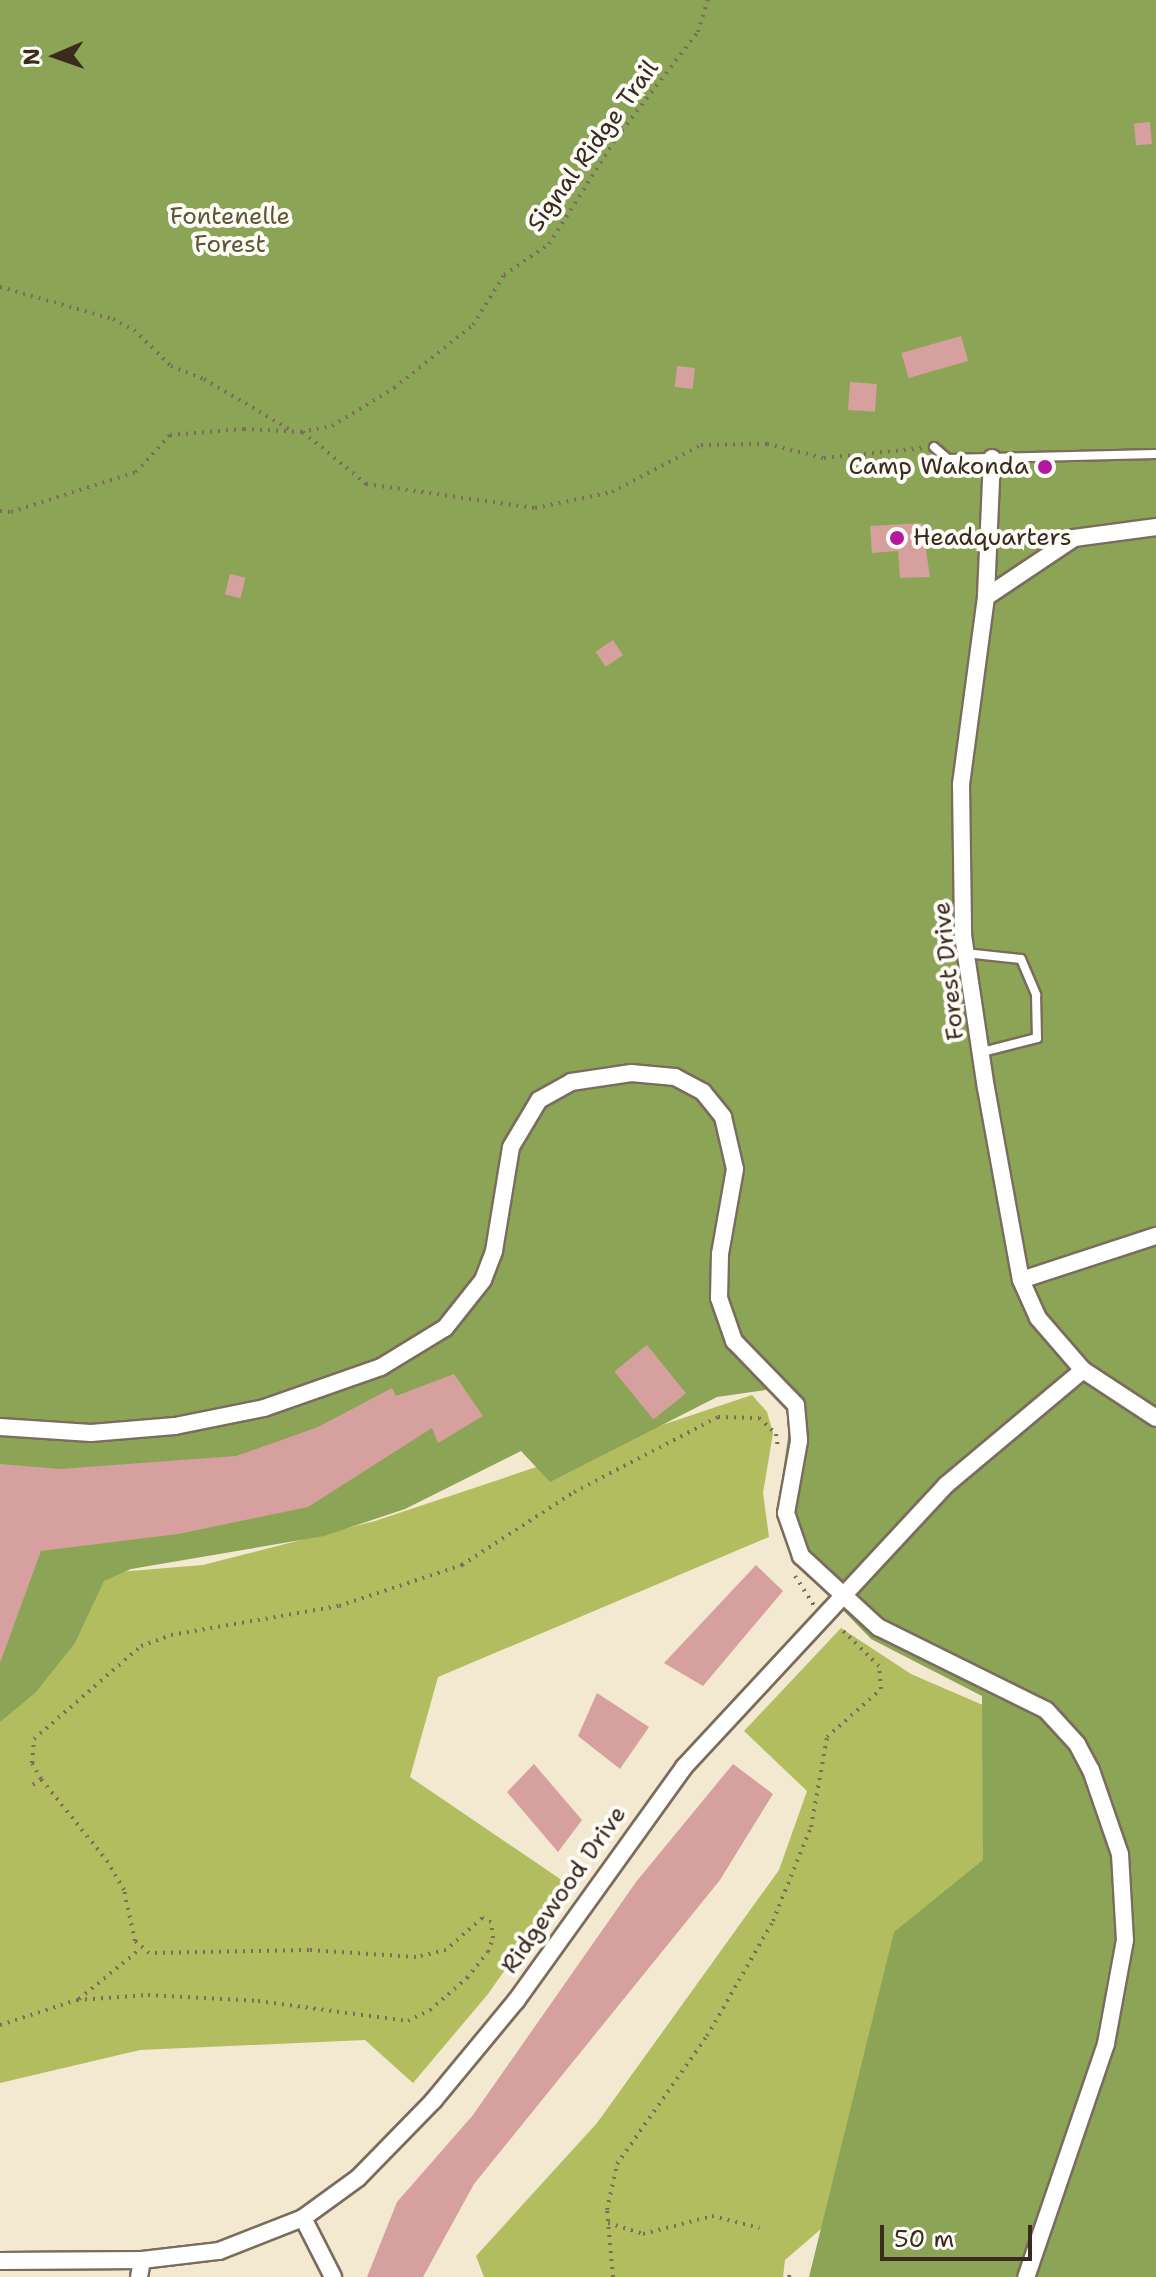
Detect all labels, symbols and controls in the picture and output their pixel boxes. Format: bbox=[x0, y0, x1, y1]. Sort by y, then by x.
north arrow bbox=[16, 16, 96, 96]
text: N bbox=[17, 48, 46, 66]
street label: Signal Ridge Trail bbox=[521, 55, 665, 237]
park label: Fontenelle Forest bbox=[170, 203, 290, 259]
place label: Camp Wakonda bbox=[848, 453, 1029, 481]
marker: Camp Wakonda bbox=[1036, 458, 1054, 476]
place label: Headquarters bbox=[913, 524, 1072, 552]
marker: Headquarters bbox=[888, 529, 906, 547]
street label: Forest Drive bbox=[927, 900, 971, 1042]
street label: Ridgewood Drive bbox=[495, 1801, 633, 1979]
scale bar bbox=[884, 2209, 1036, 2259]
text: 50 m bbox=[894, 2223, 954, 2255]

